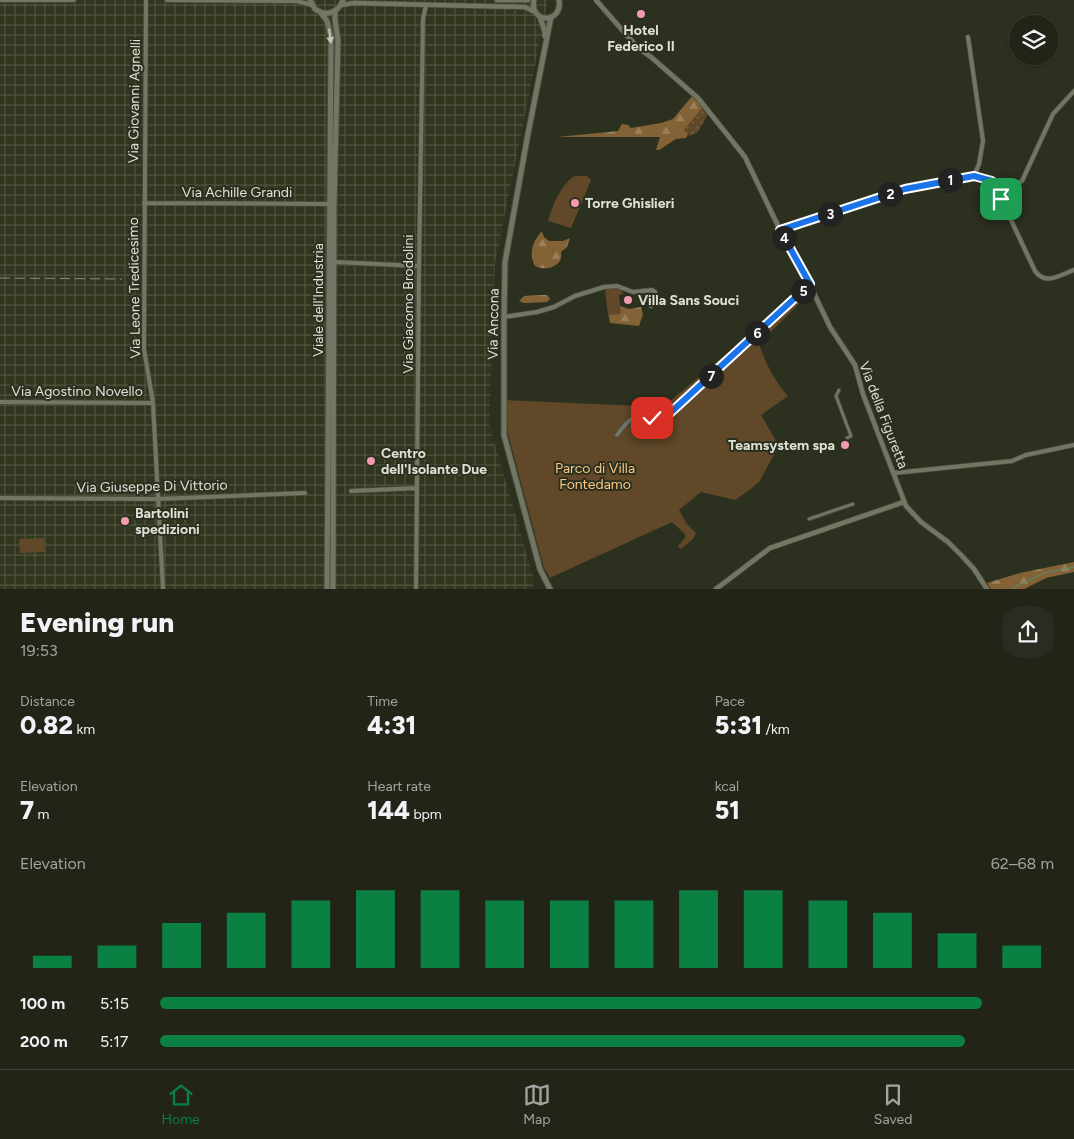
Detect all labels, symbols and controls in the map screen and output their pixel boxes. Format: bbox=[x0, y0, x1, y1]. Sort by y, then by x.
marker: Hotel Federico II bbox=[635, 8, 647, 20]
map controls bbox=[1009, 15, 1059, 65]
button: layers bbox=[1009, 15, 1059, 65]
place label: Hotel Federico II bbox=[607, 22, 675, 55]
one-way arrow bbox=[326, 28, 334, 44]
street label: Via Giovanni Agnelli bbox=[125, 39, 144, 163]
pin: 1 bbox=[938, 168, 962, 192]
text: 1 bbox=[948, 172, 953, 189]
pin bbox=[980, 178, 1022, 220]
pin: 2 bbox=[878, 182, 902, 206]
street label: Via Achille Grandi bbox=[182, 184, 292, 201]
icon: arrive bbox=[987, 185, 1015, 213]
text: 2 bbox=[886, 186, 895, 203]
place label: Torre Ghislieri bbox=[585, 195, 675, 212]
marker: Torre Ghislieri bbox=[569, 197, 581, 209]
pin: 3 bbox=[818, 202, 842, 226]
text: 3 bbox=[827, 206, 834, 223]
street label: Via Leone Tredicesimo bbox=[125, 217, 144, 359]
pin: 4 bbox=[772, 226, 796, 250]
text: 4 bbox=[780, 230, 789, 247]
street label: Via Giacomo Brodolini bbox=[400, 235, 417, 373]
street label: Viale dell'Industria bbox=[310, 243, 327, 357]
pin: 5 bbox=[790, 278, 816, 304]
text: 5 bbox=[799, 283, 808, 300]
street label: Via Ancona bbox=[484, 288, 503, 360]
place label: Villa Sans Souci bbox=[638, 292, 739, 309]
marker: Villa Sans Souci bbox=[622, 294, 634, 306]
pin: 6 bbox=[744, 320, 770, 346]
text: 6 bbox=[753, 325, 762, 342]
street label: Via della Figuretta bbox=[855, 359, 912, 471]
pin: 7 bbox=[698, 364, 724, 388]
text: 7 bbox=[708, 368, 715, 385]
street label: Via Agostino Novello bbox=[11, 383, 143, 400]
pin bbox=[631, 397, 673, 439]
icon: check bbox=[638, 404, 666, 432]
place label: Teamsystem spa bbox=[728, 437, 835, 454]
marker: Teamsystem spa bbox=[839, 439, 851, 451]
place label: Centro dell'Isolante Due bbox=[381, 445, 487, 478]
marker: Centro dell'Isolante Due bbox=[365, 455, 377, 467]
park label: Parco di Villa Fontedamo bbox=[555, 460, 635, 493]
street label: Via Giuseppe Di Vittorio bbox=[76, 477, 228, 496]
place label: Bartolini spedizioni bbox=[135, 505, 200, 538]
marker: Bartolini spedizioni bbox=[119, 515, 131, 527]
text: Evening run bbox=[20, 605, 174, 639]
button: share bbox=[1002, 606, 1054, 658]
text: 19:53 bbox=[20, 641, 58, 660]
text: Distance bbox=[20, 693, 75, 710]
text: Time bbox=[367, 693, 398, 710]
text: Pace bbox=[715, 693, 745, 710]
text: 0.82 bbox=[20, 710, 73, 740]
text: 4:31 bbox=[367, 710, 416, 740]
text: 5:31 bbox=[715, 710, 762, 740]
text: km bbox=[73, 721, 95, 738]
text: /km bbox=[762, 721, 790, 738]
text: Elevation bbox=[20, 778, 78, 795]
text: Heart rate bbox=[367, 778, 431, 795]
text: kcal bbox=[715, 778, 739, 795]
text: 7 bbox=[20, 795, 34, 825]
text: 144 bbox=[367, 795, 410, 825]
text: 51 bbox=[715, 795, 740, 825]
text: m bbox=[34, 806, 49, 823]
text: bpm bbox=[410, 806, 442, 823]
text: Elevation bbox=[20, 854, 86, 873]
text: 62–68 m bbox=[991, 854, 1054, 873]
text: 100 m bbox=[20, 994, 65, 1013]
text: 5:15 bbox=[100, 994, 129, 1013]
text: 200 m bbox=[20, 1032, 68, 1051]
text: 5:17 bbox=[100, 1032, 128, 1051]
tab: Home bbox=[162, 1081, 200, 1128]
tab: Map bbox=[523, 1081, 551, 1128]
tab: Saved bbox=[874, 1081, 912, 1128]

